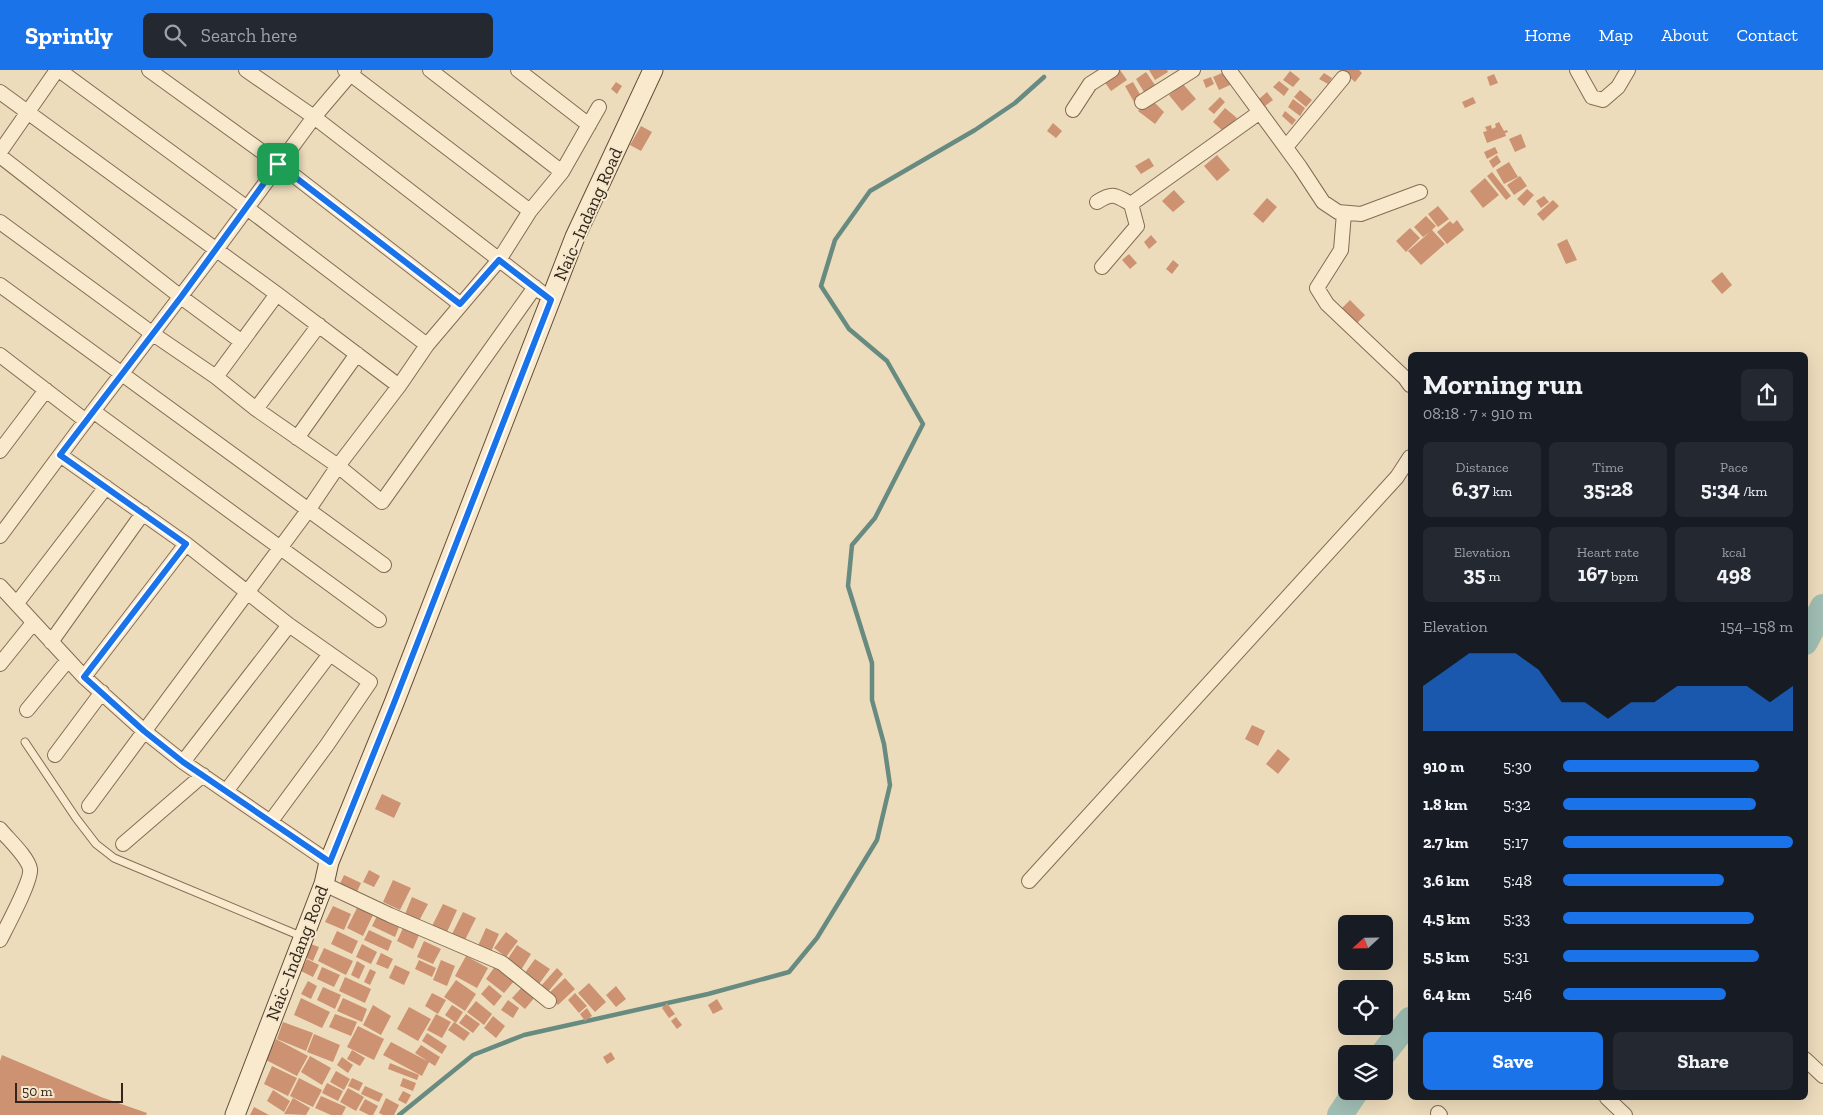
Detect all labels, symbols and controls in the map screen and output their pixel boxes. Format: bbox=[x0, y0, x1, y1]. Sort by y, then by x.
search box bbox=[143, 13, 493, 58]
text: Sprintly bbox=[25, 21, 113, 50]
icon: search bbox=[161, 21, 189, 49]
text: Search here bbox=[201, 24, 297, 47]
text: Home bbox=[1524, 24, 1571, 46]
text: Map bbox=[1599, 24, 1633, 46]
text: About bbox=[1661, 24, 1708, 46]
text: Contact bbox=[1736, 24, 1798, 46]
pin bbox=[257, 143, 299, 185]
street label: Naic–Indang Road bbox=[549, 144, 627, 284]
icon: arrive bbox=[264, 150, 292, 178]
text: Morning run bbox=[1423, 368, 1583, 401]
button: share bbox=[1741, 369, 1793, 421]
text: 08:18 · 7 × 910 m bbox=[1423, 404, 1532, 423]
text: Distance bbox=[1456, 459, 1508, 476]
text: Time bbox=[1592, 459, 1624, 476]
text: Pace bbox=[1720, 459, 1748, 476]
text: 6.37 bbox=[1452, 476, 1490, 501]
text: 35:28 bbox=[1583, 476, 1633, 501]
text: 5:34 bbox=[1701, 476, 1740, 501]
text: km bbox=[1490, 483, 1512, 500]
text: /km bbox=[1740, 483, 1767, 500]
text: Elevation bbox=[1454, 544, 1510, 561]
text: Heart rate bbox=[1577, 544, 1639, 561]
text: kcal bbox=[1722, 544, 1746, 561]
text: 35 bbox=[1463, 561, 1485, 586]
text: 167 bbox=[1578, 561, 1608, 586]
text: 498 bbox=[1717, 561, 1751, 586]
text: m bbox=[1485, 568, 1501, 585]
text: bpm bbox=[1608, 568, 1638, 585]
text: Elevation bbox=[1423, 617, 1488, 636]
text: 154–158 m bbox=[1720, 617, 1793, 636]
text: 910 m bbox=[1423, 757, 1464, 776]
text: 5:30 bbox=[1503, 757, 1532, 776]
text: 1.8 km bbox=[1423, 795, 1468, 814]
text: 5:32 bbox=[1503, 795, 1531, 814]
text: 2.7 km bbox=[1423, 833, 1469, 852]
text: 5:17 bbox=[1503, 833, 1528, 852]
text: 3.6 km bbox=[1423, 871, 1469, 890]
text: 5:48 bbox=[1503, 871, 1532, 890]
street label: Naic–Indang Road bbox=[261, 882, 333, 1024]
text: 4.5 km bbox=[1423, 909, 1470, 928]
text: 5:33 bbox=[1503, 909, 1530, 928]
north arrow bbox=[1338, 915, 1392, 970]
map controls bbox=[1338, 915, 1393, 1100]
text: 5.5 km bbox=[1423, 947, 1469, 966]
text: 5:31 bbox=[1503, 947, 1529, 966]
button: locate bbox=[1338, 980, 1393, 1035]
text: 6.4 km bbox=[1423, 985, 1470, 1004]
text: 5:46 bbox=[1503, 985, 1532, 1004]
button: Save bbox=[1423, 1032, 1603, 1090]
button: Share bbox=[1613, 1032, 1793, 1090]
button: layers bbox=[1338, 1045, 1393, 1100]
scale bar bbox=[15, 1080, 122, 1103]
text: 50 m bbox=[22, 1083, 53, 1100]

